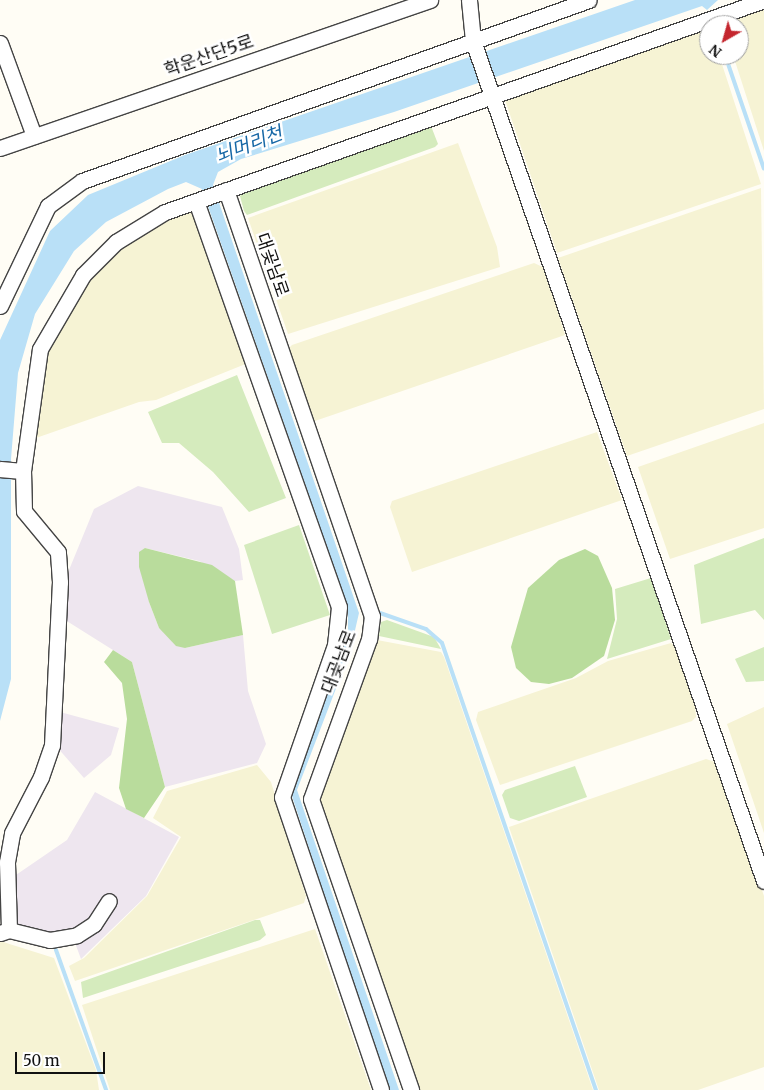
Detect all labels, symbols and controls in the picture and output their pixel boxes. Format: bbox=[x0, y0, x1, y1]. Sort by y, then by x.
north arrow bbox=[699, 15, 749, 65]
street label: 학운산단5로 bbox=[161, 31, 257, 81]
text: N bbox=[705, 41, 725, 62]
water label: 뇌머리천 bbox=[212, 122, 286, 168]
street label: 대곶남로 bbox=[251, 230, 293, 300]
street label: 대곶남로 bbox=[317, 627, 361, 697]
scale bar bbox=[18, 1042, 108, 1074]
text: 50 m bbox=[23, 1051, 60, 1070]

